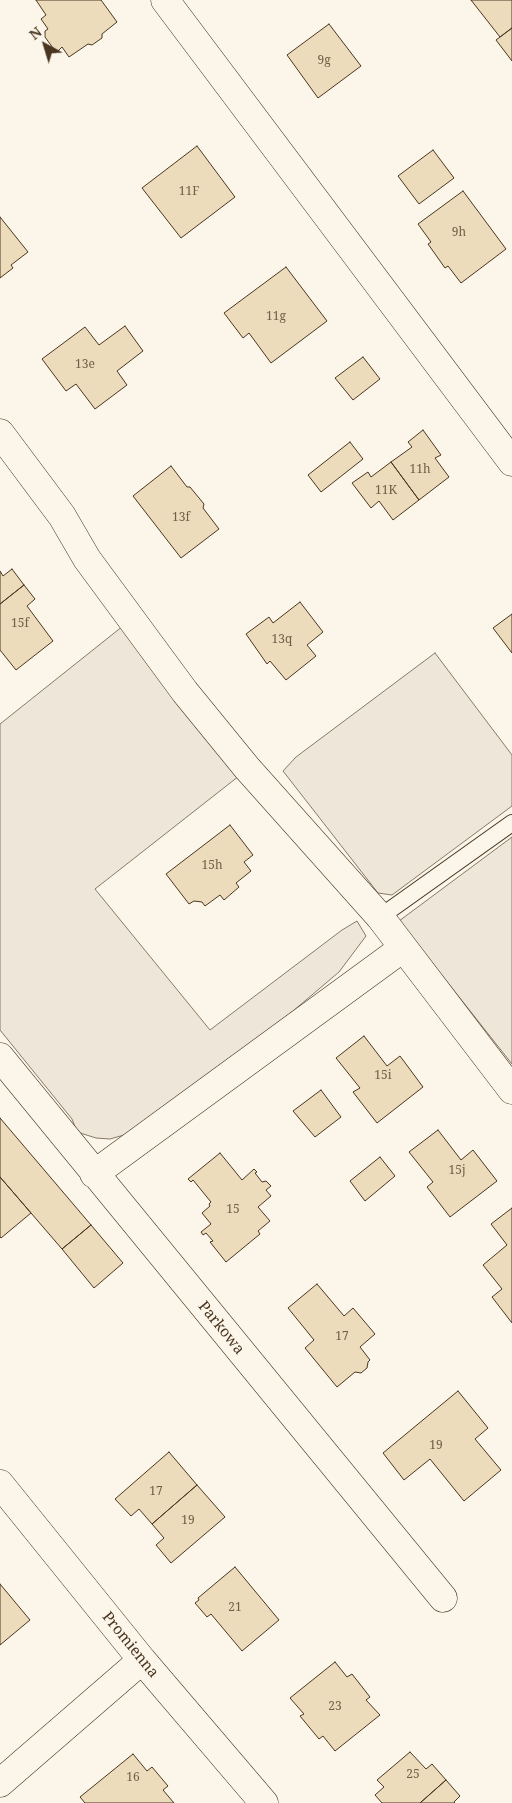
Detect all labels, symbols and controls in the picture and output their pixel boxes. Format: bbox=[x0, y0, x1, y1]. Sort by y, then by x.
north arrow bbox=[20, 20, 70, 70]
text: N bbox=[25, 22, 46, 44]
house number: 9g bbox=[317, 54, 331, 68]
house number: 11F bbox=[179, 185, 199, 199]
house number: 9h bbox=[452, 226, 466, 240]
house number: 11g bbox=[266, 310, 286, 324]
house number: 13e bbox=[75, 358, 95, 372]
house number: 11h bbox=[409, 463, 431, 477]
house number: 11K bbox=[375, 484, 397, 498]
house number: 13f bbox=[172, 511, 190, 525]
house number: 15f bbox=[11, 617, 29, 631]
house number: 13q bbox=[272, 633, 292, 647]
house number: 15h bbox=[201, 859, 223, 873]
house number: 15i bbox=[374, 1069, 392, 1083]
house number: 15j bbox=[448, 1164, 466, 1178]
house number: 15 bbox=[226, 1203, 240, 1217]
street label: Parkowa bbox=[194, 1298, 248, 1358]
house number: 17 bbox=[335, 1330, 349, 1344]
house number: 19 bbox=[429, 1439, 443, 1453]
house number: 17 bbox=[149, 1485, 163, 1499]
house number: 19 bbox=[181, 1514, 195, 1528]
house number: 21 bbox=[228, 1601, 242, 1615]
street label: Promienna bbox=[98, 1608, 162, 1682]
house number: 23 bbox=[328, 1700, 342, 1714]
house number: 25 bbox=[406, 1768, 420, 1782]
house number: 16 bbox=[126, 1771, 140, 1785]

